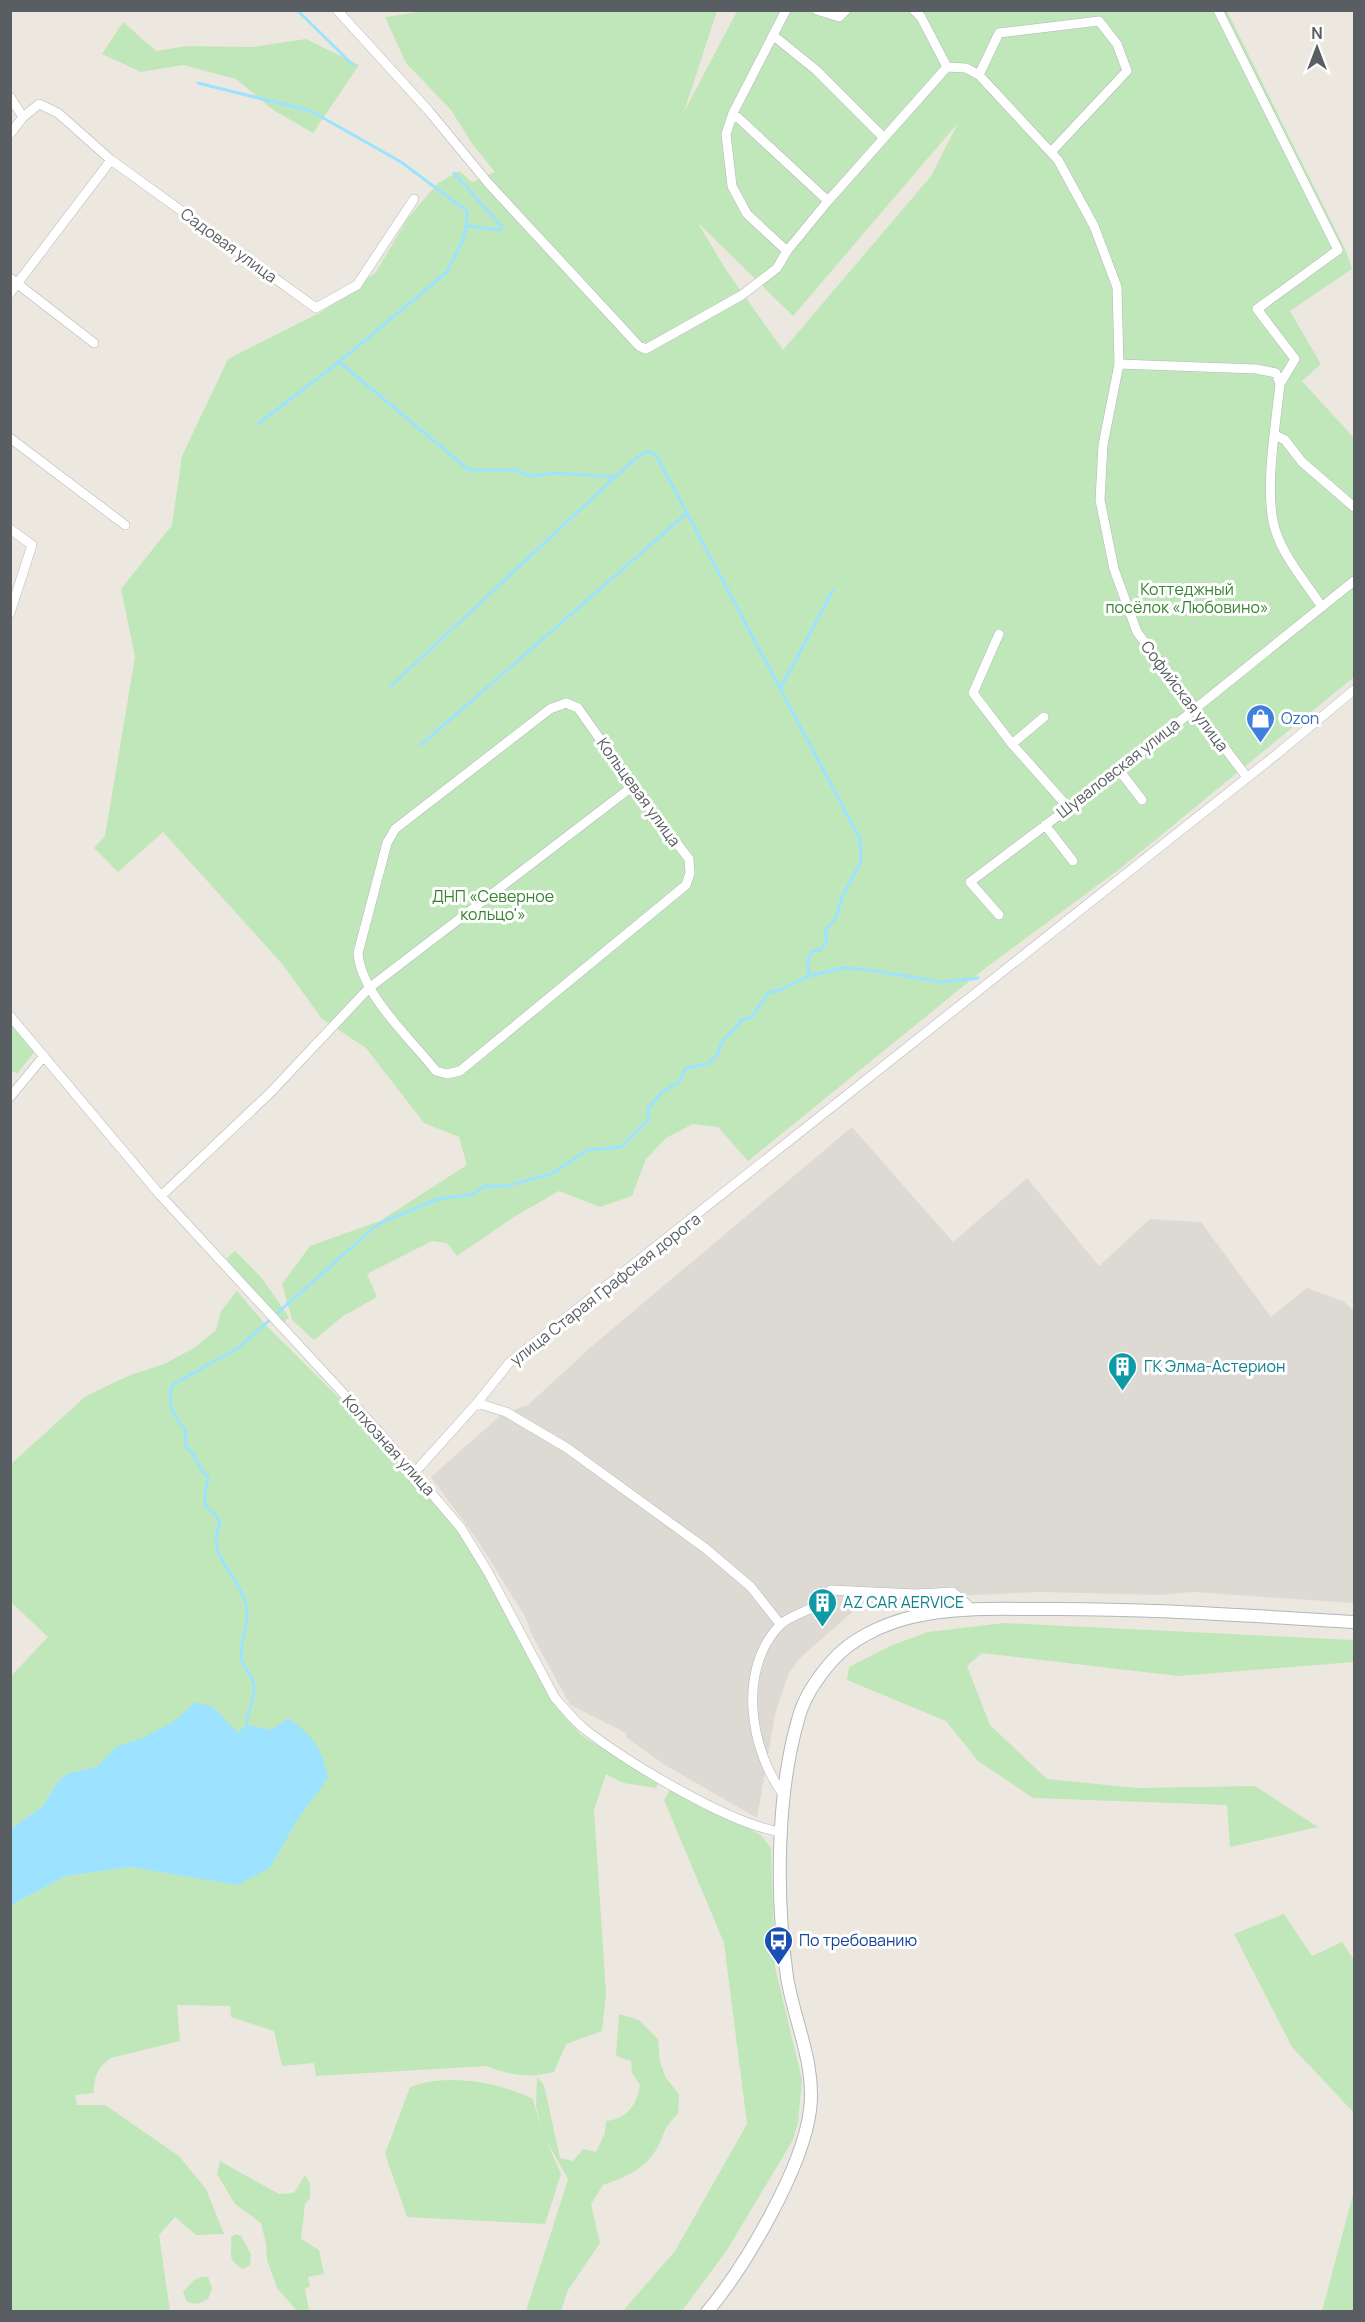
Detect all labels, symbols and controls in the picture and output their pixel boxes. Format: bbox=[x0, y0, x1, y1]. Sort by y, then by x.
north arrow bbox=[1287, 18, 1347, 78]
text: N bbox=[1311, 22, 1323, 44]
street label: Садовая улица bbox=[176, 203, 282, 287]
park label: Коттеджный посёлок «Любовино» bbox=[1106, 578, 1268, 618]
street label: Софийская улица bbox=[1136, 636, 1234, 756]
shop icon: Ozon bbox=[1244, 702, 1276, 744]
place label: Ozon bbox=[1281, 707, 1319, 729]
street label: Шуваловская улица bbox=[1052, 713, 1184, 823]
street label: Кольцевая улица bbox=[592, 733, 686, 851]
park label: ДНП «Северное кольцо'» bbox=[432, 885, 554, 925]
street label: улица Старая Графская дорога bbox=[505, 1208, 705, 1370]
building icon: ГК Элма-Астерион bbox=[1107, 1350, 1139, 1392]
place label: ГК Элма-Астерион bbox=[1144, 1355, 1285, 1377]
street label: Колхозная улица bbox=[338, 1390, 440, 1500]
building icon: AZ CAR AERVICE bbox=[806, 1586, 838, 1628]
place label: AZ CAR AERVICE bbox=[843, 1591, 964, 1613]
bus stop icon: По требованию bbox=[762, 1924, 794, 1966]
place label: По требованию bbox=[799, 1929, 917, 1951]

